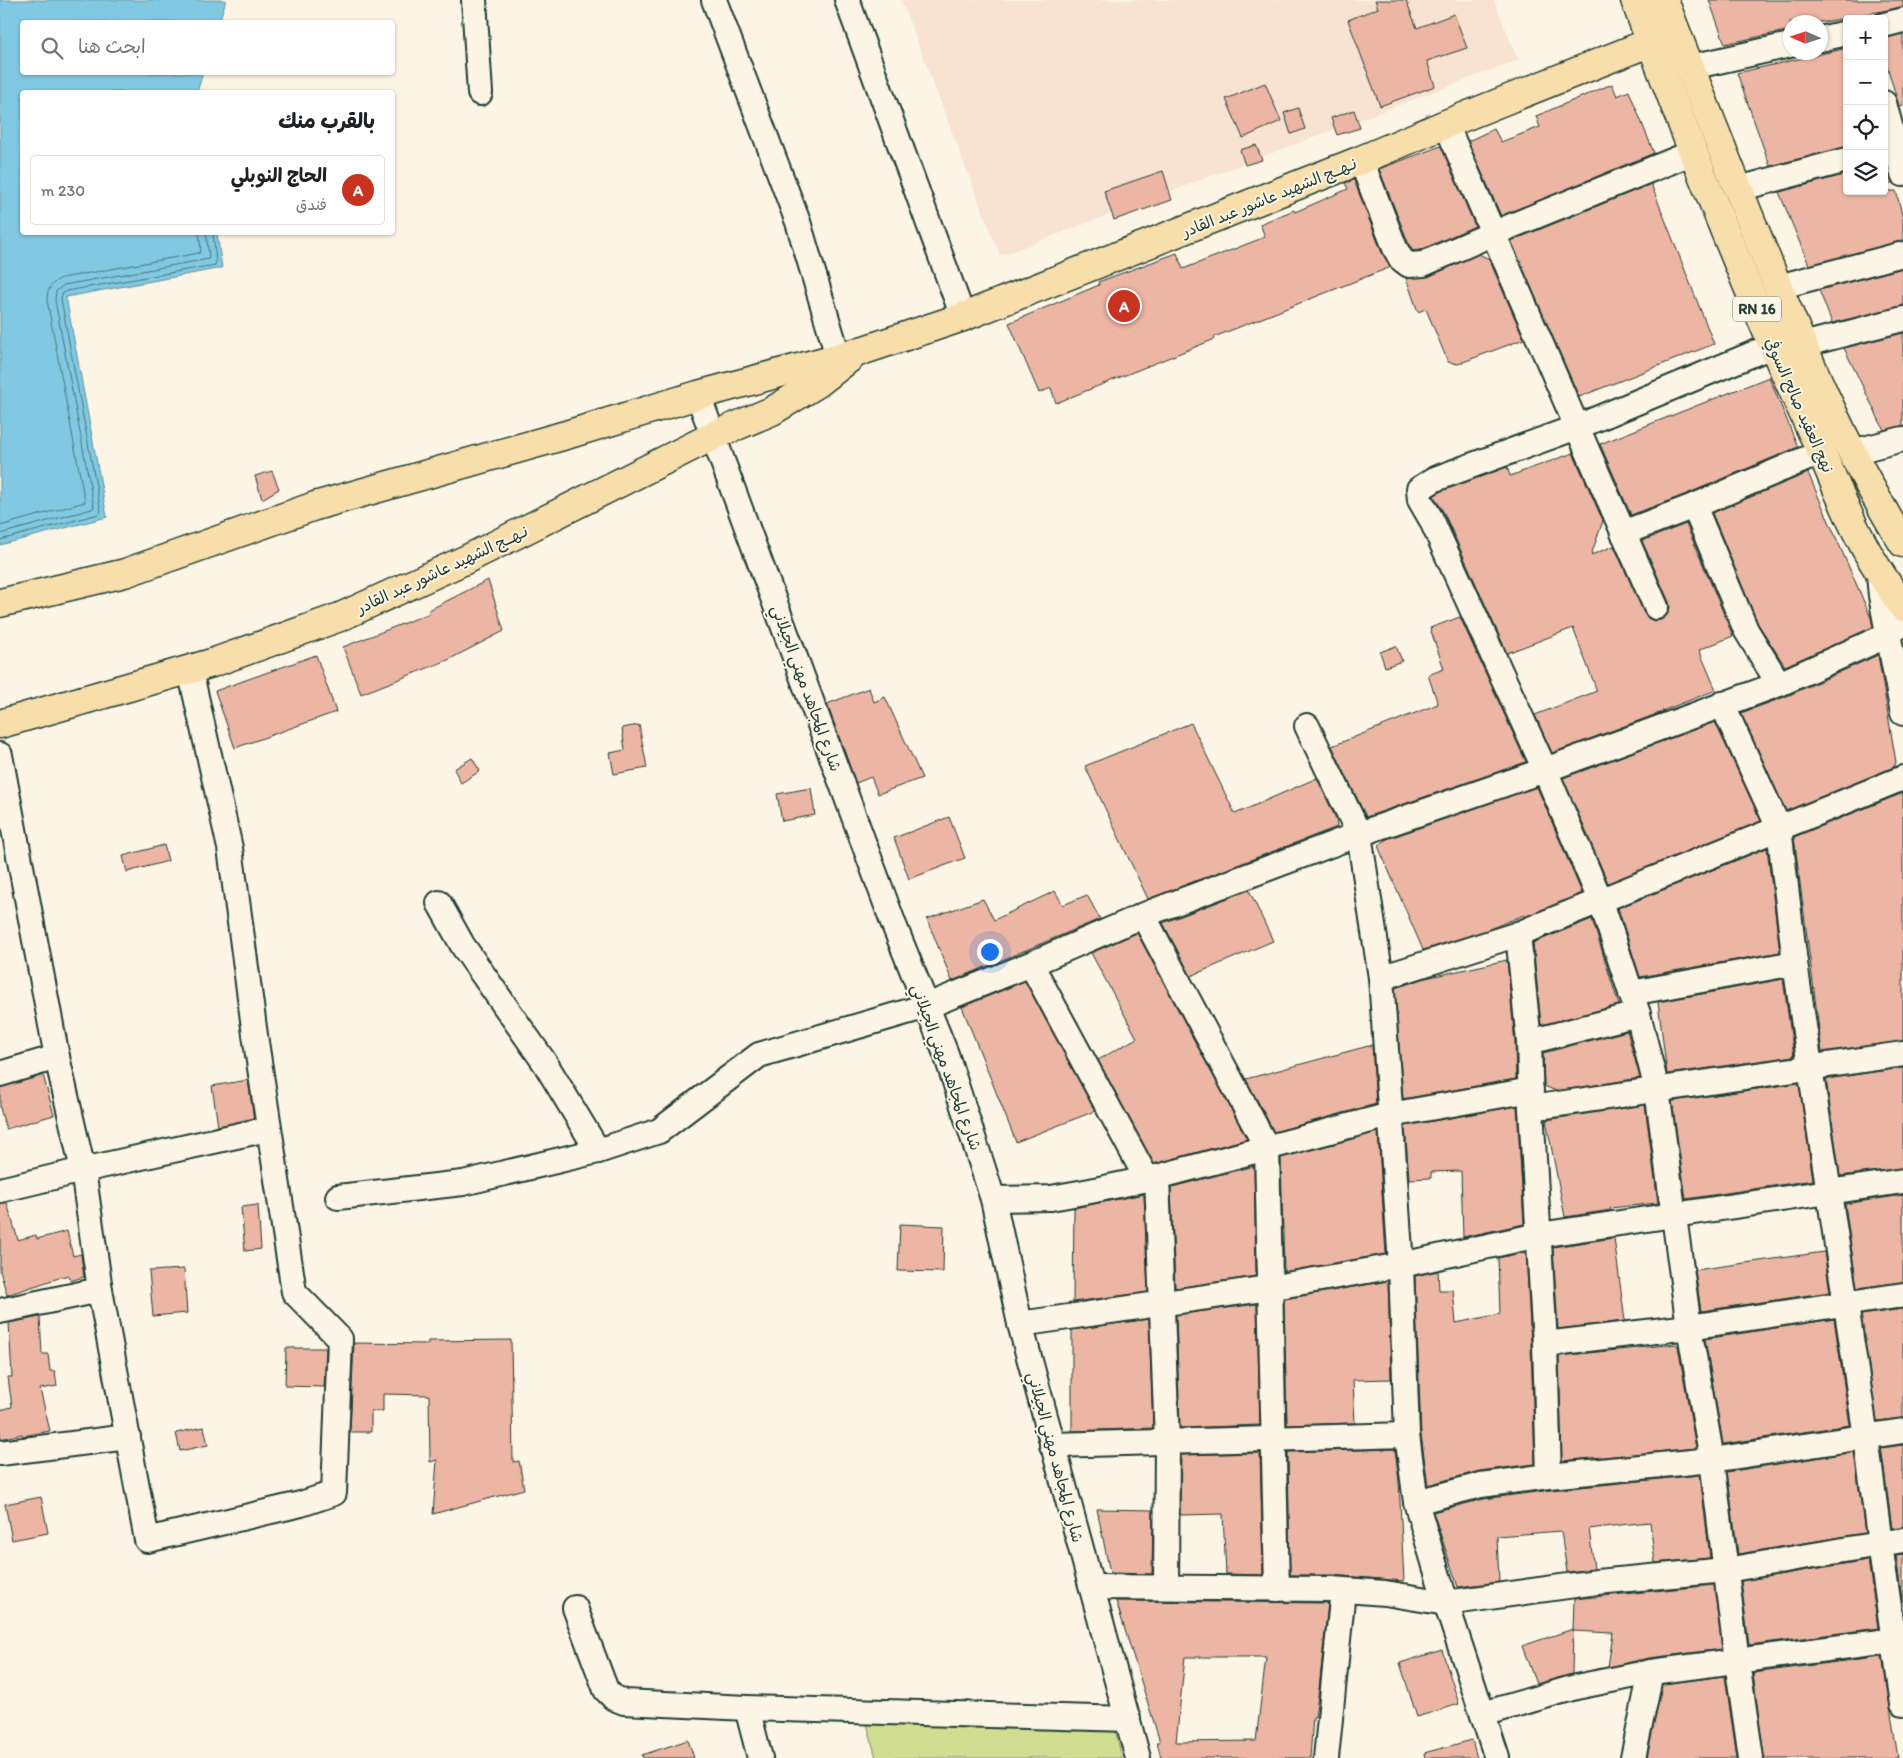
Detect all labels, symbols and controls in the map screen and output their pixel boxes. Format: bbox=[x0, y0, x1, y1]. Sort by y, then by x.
north arrow bbox=[1783, 15, 1828, 60]
map controls bbox=[1843, 15, 1888, 195]
button: + bbox=[1843, 15, 1888, 60]
search box bbox=[20, 20, 395, 75]
icon: search bbox=[38, 34, 66, 62]
text: ابحث هنا bbox=[78, 35, 146, 58]
button: − bbox=[1843, 60, 1888, 105]
button: locate bbox=[1843, 105, 1888, 150]
text: بالقرب منك bbox=[278, 108, 375, 133]
button: layers bbox=[1843, 150, 1888, 195]
street label: نـهــج الشهيد عاشور عبد القادر bbox=[1177, 154, 1360, 243]
text: الحاج النوبلي bbox=[231, 164, 327, 187]
text: 230 m bbox=[41, 181, 85, 200]
text: A bbox=[353, 181, 363, 200]
text: فندق bbox=[296, 195, 327, 214]
pin: A bbox=[1108, 287, 1140, 325]
road number: RN 16 bbox=[1733, 296, 1781, 322]
street label: نهج العقيد صالح السوفي bbox=[1759, 335, 1838, 476]
street label: نـهــج الشهيد عاشور عبد القادر bbox=[352, 521, 531, 619]
street label: شارع المجاهد مهني الجيلاني bbox=[763, 602, 846, 776]
your location bbox=[977, 939, 1003, 965]
street label: شارع المجاهد مهني الجيلاني bbox=[903, 981, 986, 1155]
street label: شارع المجاهد مهني الجيلاني bbox=[1019, 1370, 1087, 1546]

